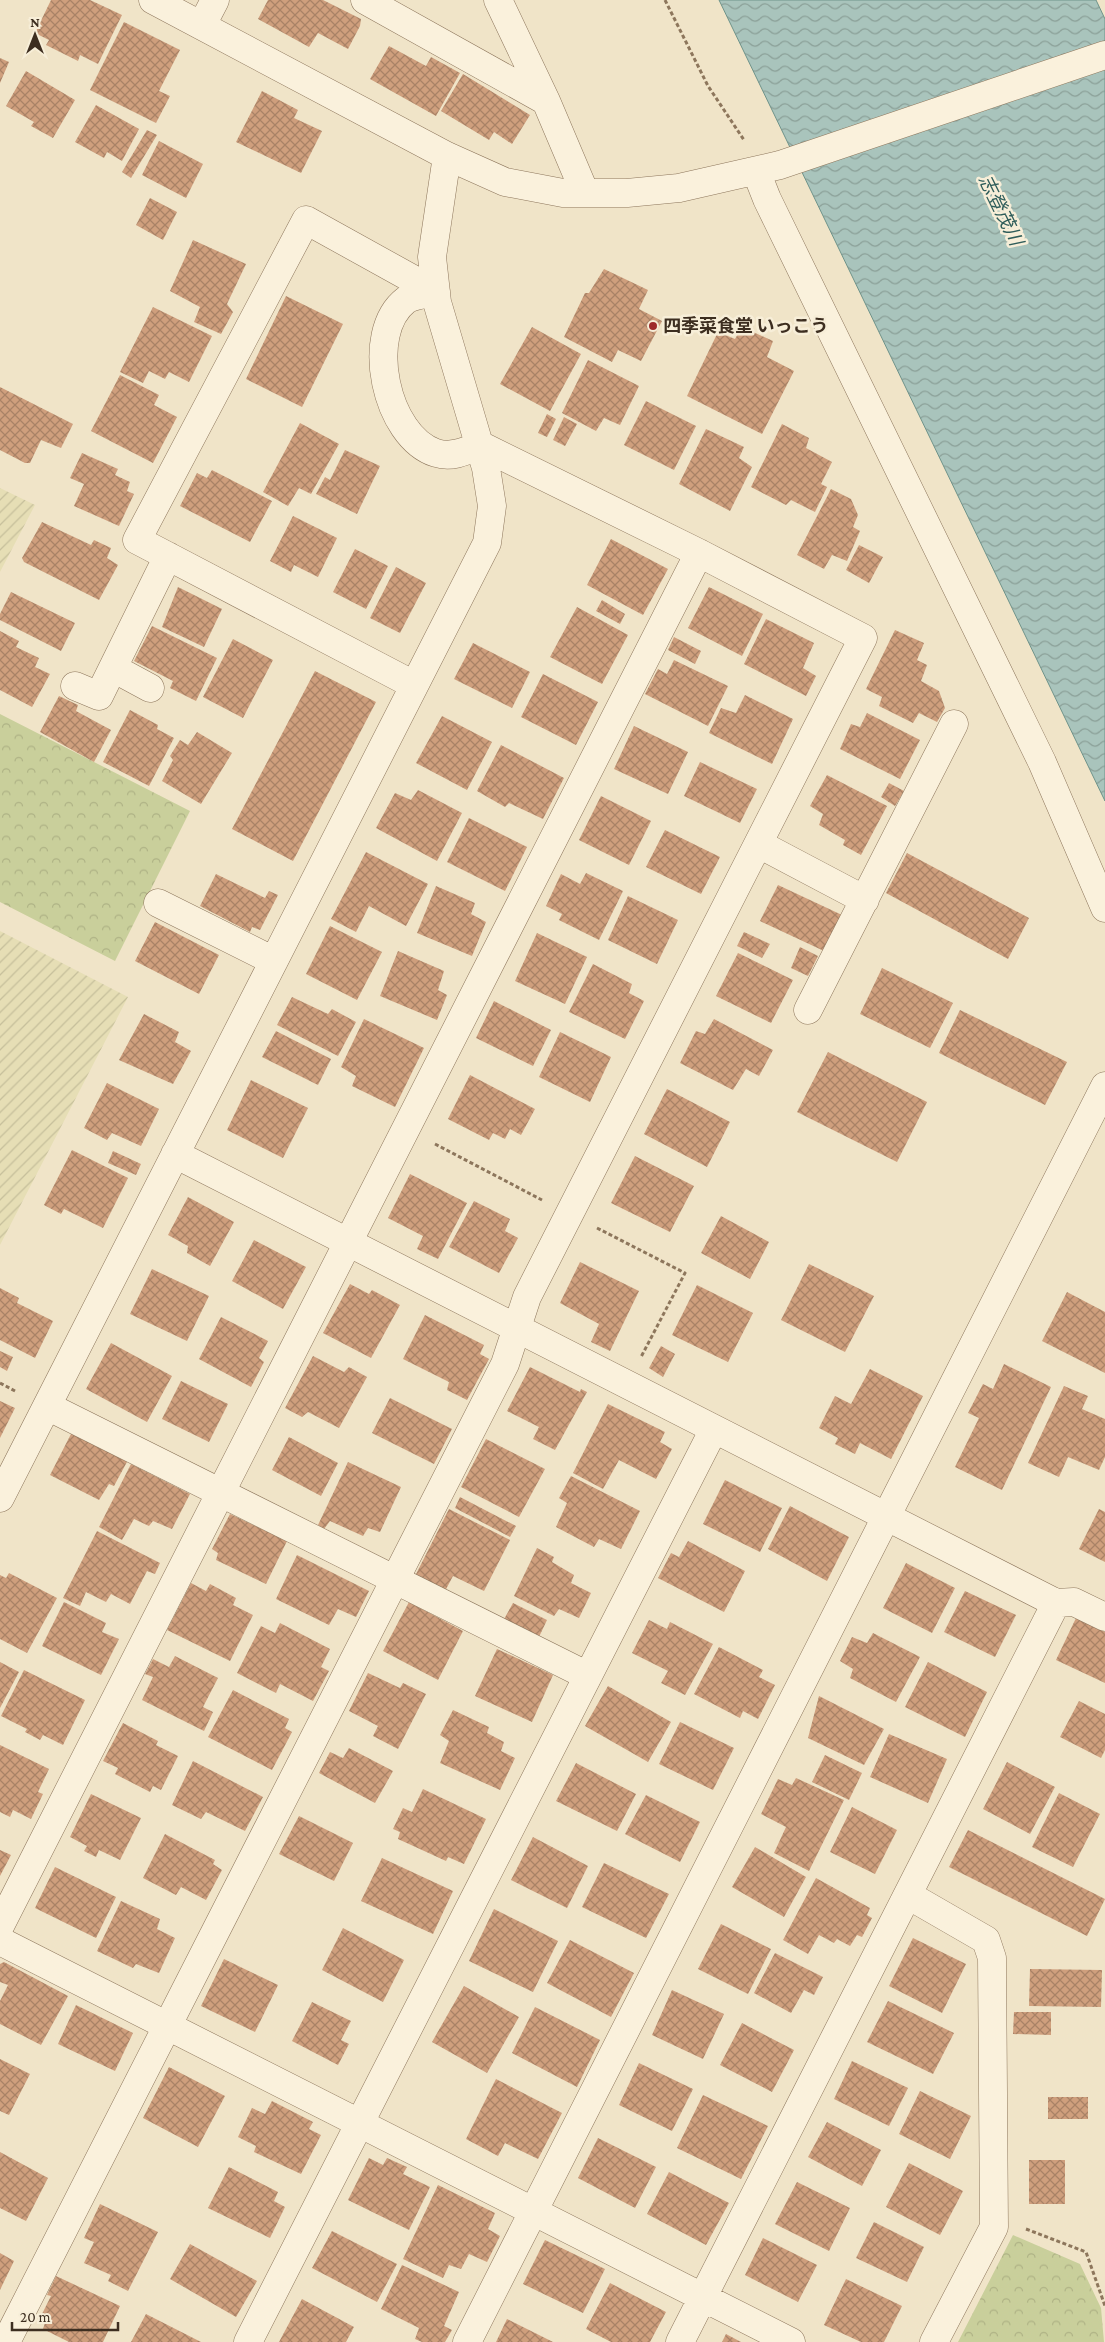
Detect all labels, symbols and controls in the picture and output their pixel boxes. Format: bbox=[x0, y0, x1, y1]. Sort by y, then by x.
north arrow bbox=[10, 10, 60, 60]
text: N bbox=[30, 14, 40, 30]
water label: 志登茂川 bbox=[975, 171, 1028, 251]
place label: 四季菜食堂 いっこう bbox=[663, 316, 828, 336]
marker: 四季菜食堂 いっこう bbox=[647, 320, 659, 332]
scale bar bbox=[12, 2300, 119, 2332]
text: 20 m bbox=[20, 2309, 51, 2325]

